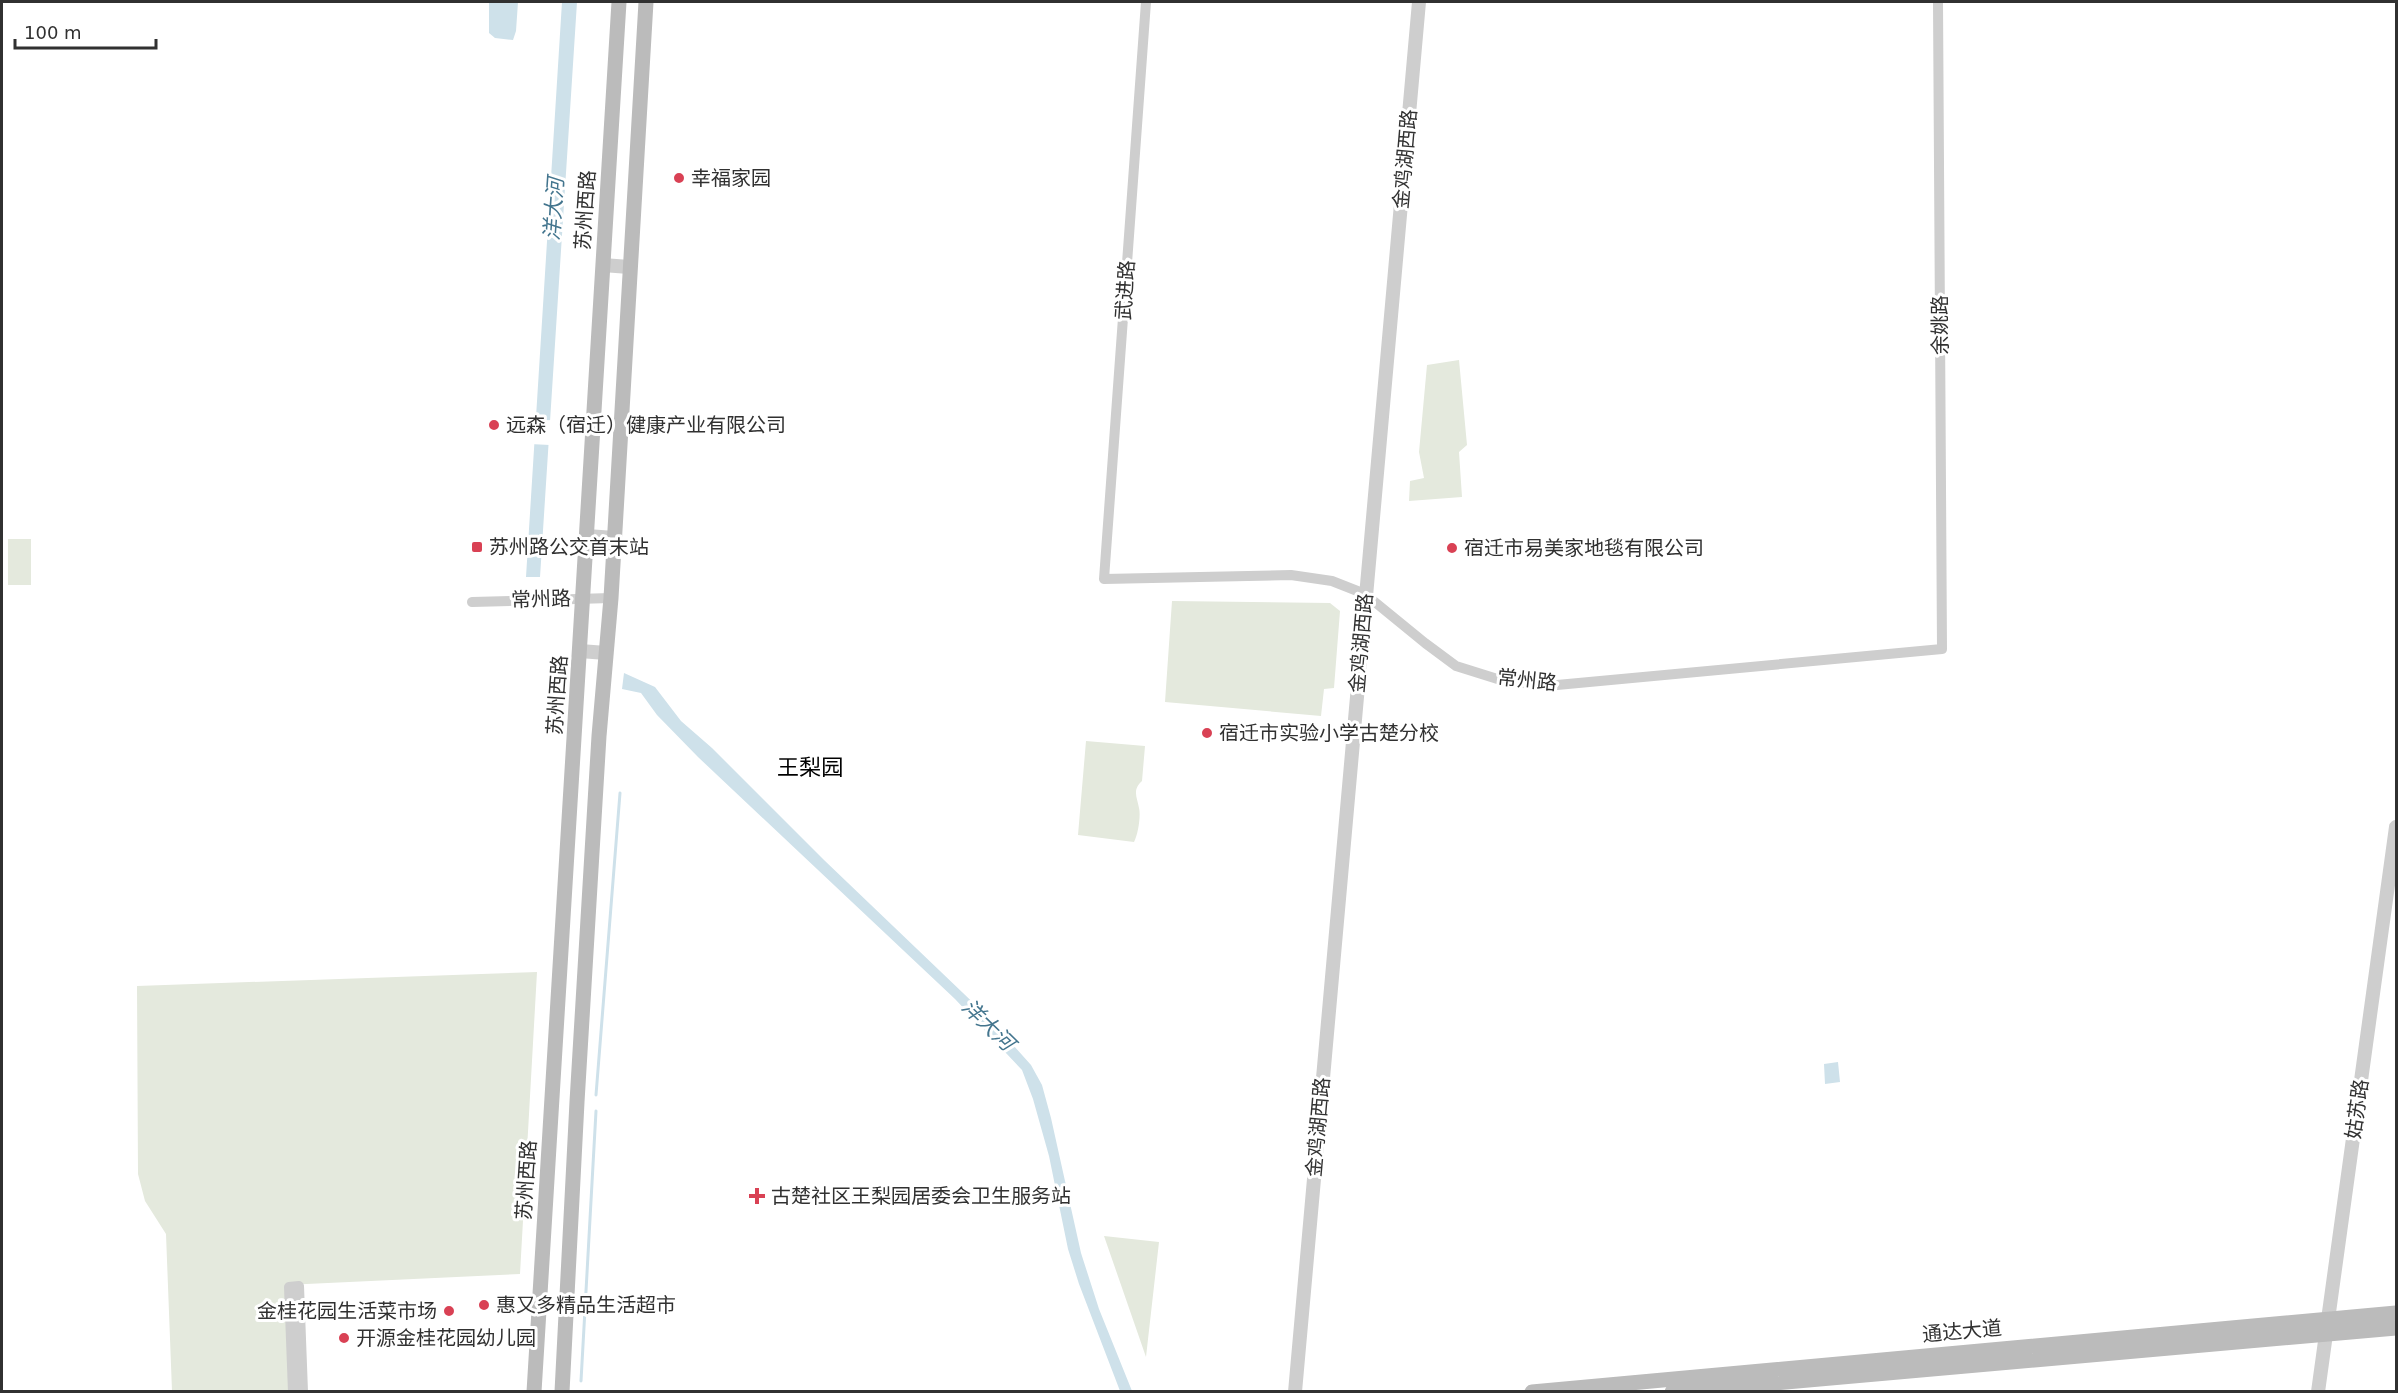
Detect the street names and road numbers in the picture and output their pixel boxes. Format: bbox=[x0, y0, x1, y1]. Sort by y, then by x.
street label: 金鸡湖西路 bbox=[1389, 108, 1421, 210]
street label: 苏州西路 bbox=[570, 169, 600, 251]
street label: 武进路 bbox=[1111, 259, 1139, 321]
street label: 余姚路 bbox=[1928, 295, 1952, 355]
street label: 常州路 bbox=[511, 586, 571, 612]
street label: 金鸡湖西路 bbox=[1345, 592, 1377, 694]
street label: 苏州西路 bbox=[542, 654, 572, 736]
street label: 常州路 bbox=[1496, 665, 1558, 695]
street label: 金鸡湖西路 bbox=[1302, 1076, 1334, 1178]
street label: 姑苏路 bbox=[2341, 1078, 2373, 1140]
street label: 苏州西路 bbox=[511, 1139, 541, 1221]
street label: 通达大道 bbox=[1921, 1316, 2003, 1346]

